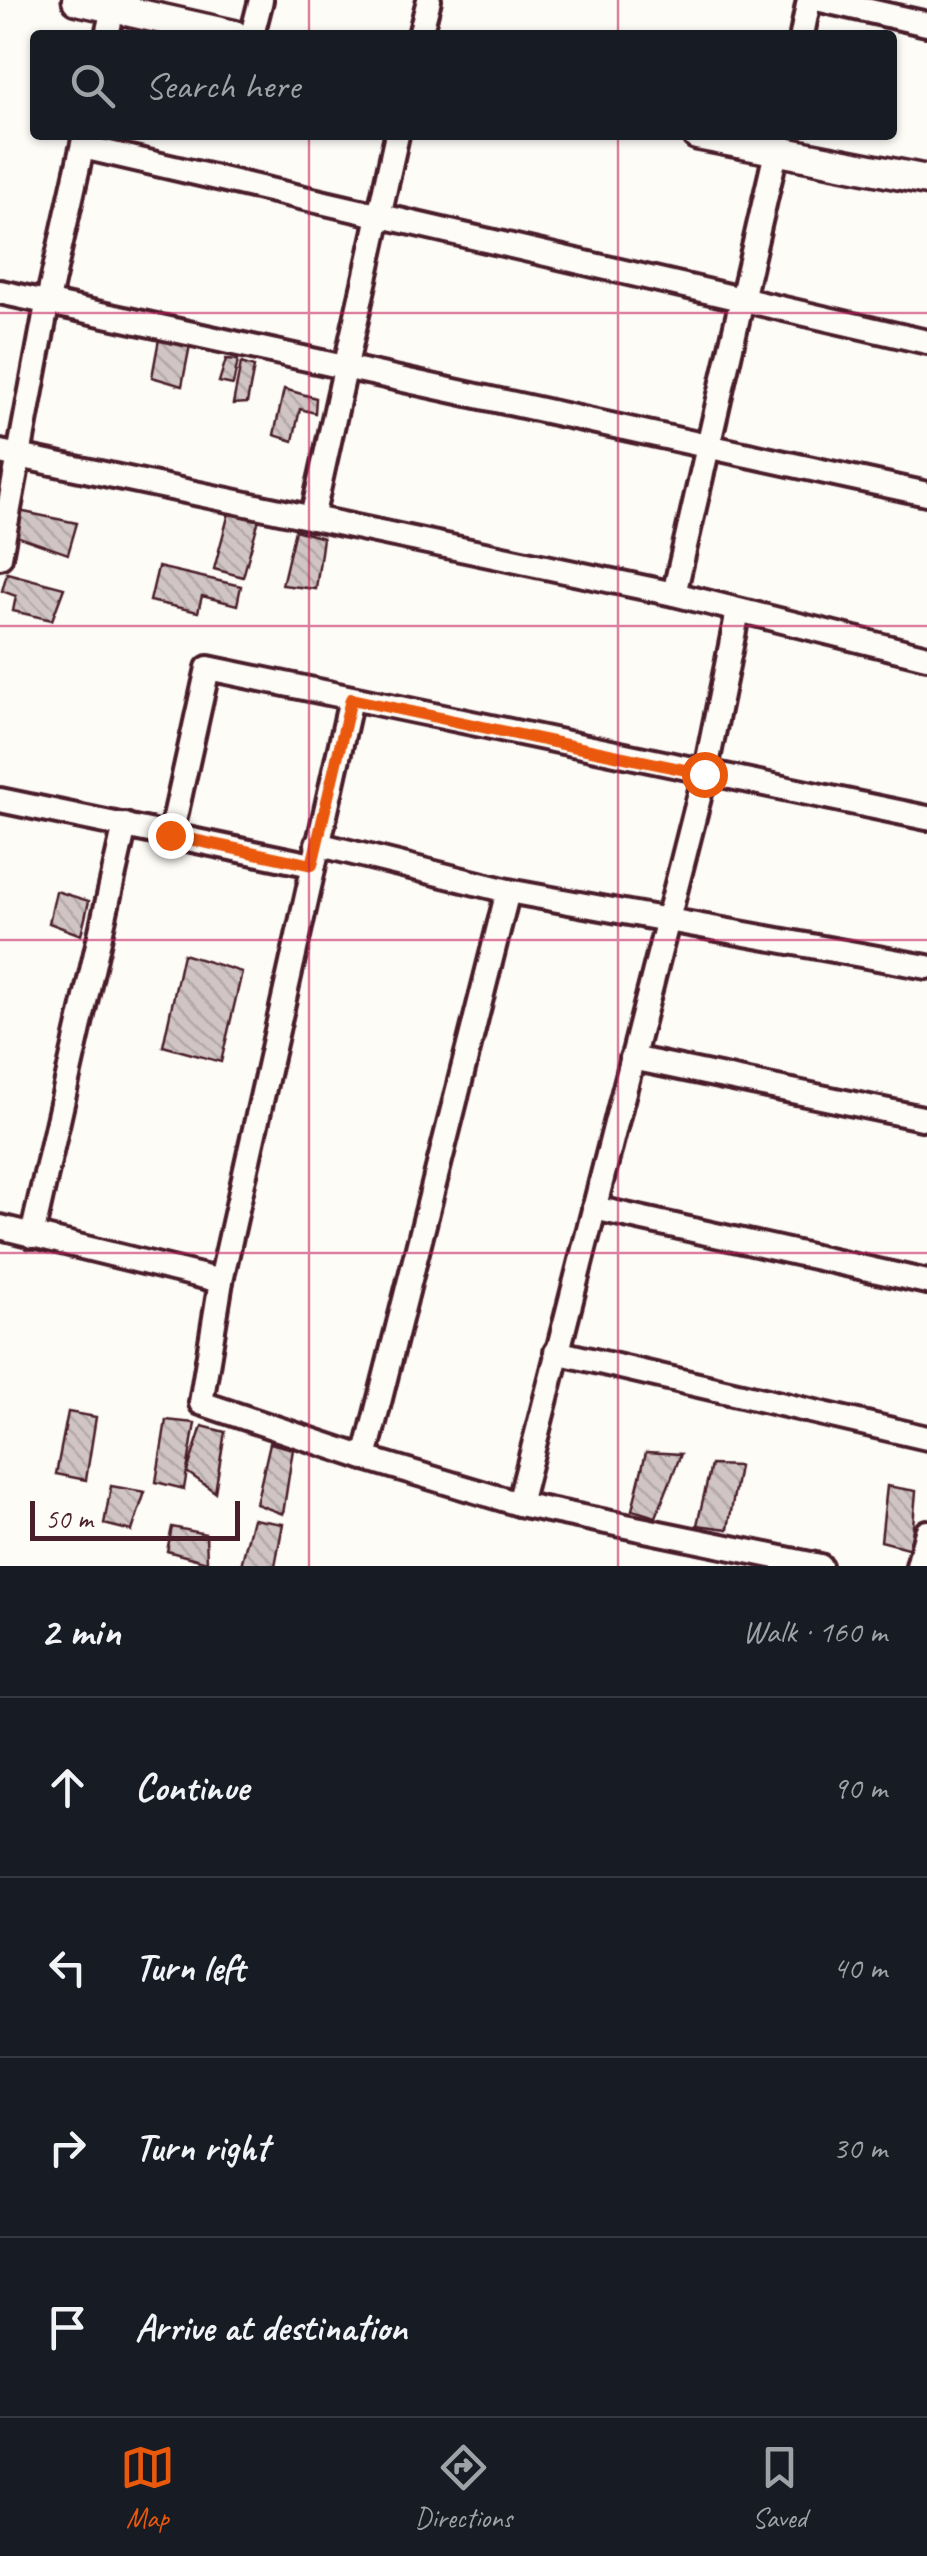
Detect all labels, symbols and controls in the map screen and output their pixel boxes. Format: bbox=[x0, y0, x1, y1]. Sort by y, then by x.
search box bbox=[30, 30, 897, 140]
icon: search bbox=[65, 58, 120, 113]
text: Search here bbox=[145, 62, 300, 109]
route start bbox=[682, 752, 728, 798]
route end bbox=[148, 813, 194, 859]
scale bar bbox=[30, 1496, 240, 1540]
text: 50 m bbox=[45, 1501, 93, 1536]
text: 2 min bbox=[40, 1605, 120, 1658]
text: Walk · 160 m bbox=[743, 1611, 887, 1652]
icon: ahead bbox=[40, 1760, 95, 1815]
text: Continue bbox=[135, 1764, 249, 1811]
text: 90 m bbox=[833, 1767, 887, 1808]
icon: left bbox=[40, 1940, 95, 1995]
text: Turn left bbox=[135, 1944, 245, 1991]
text: 40 m bbox=[833, 1947, 887, 1988]
icon: right bbox=[40, 2120, 95, 2175]
text: Turn right bbox=[135, 2124, 269, 2171]
text: 30 m bbox=[833, 2127, 887, 2168]
icon: arrive bbox=[40, 2300, 95, 2355]
text: Arrive at destination bbox=[135, 2304, 407, 2351]
tab: Map bbox=[120, 2440, 175, 2535]
tab: Directions bbox=[415, 2440, 512, 2535]
tab: Saved bbox=[752, 2440, 807, 2535]

